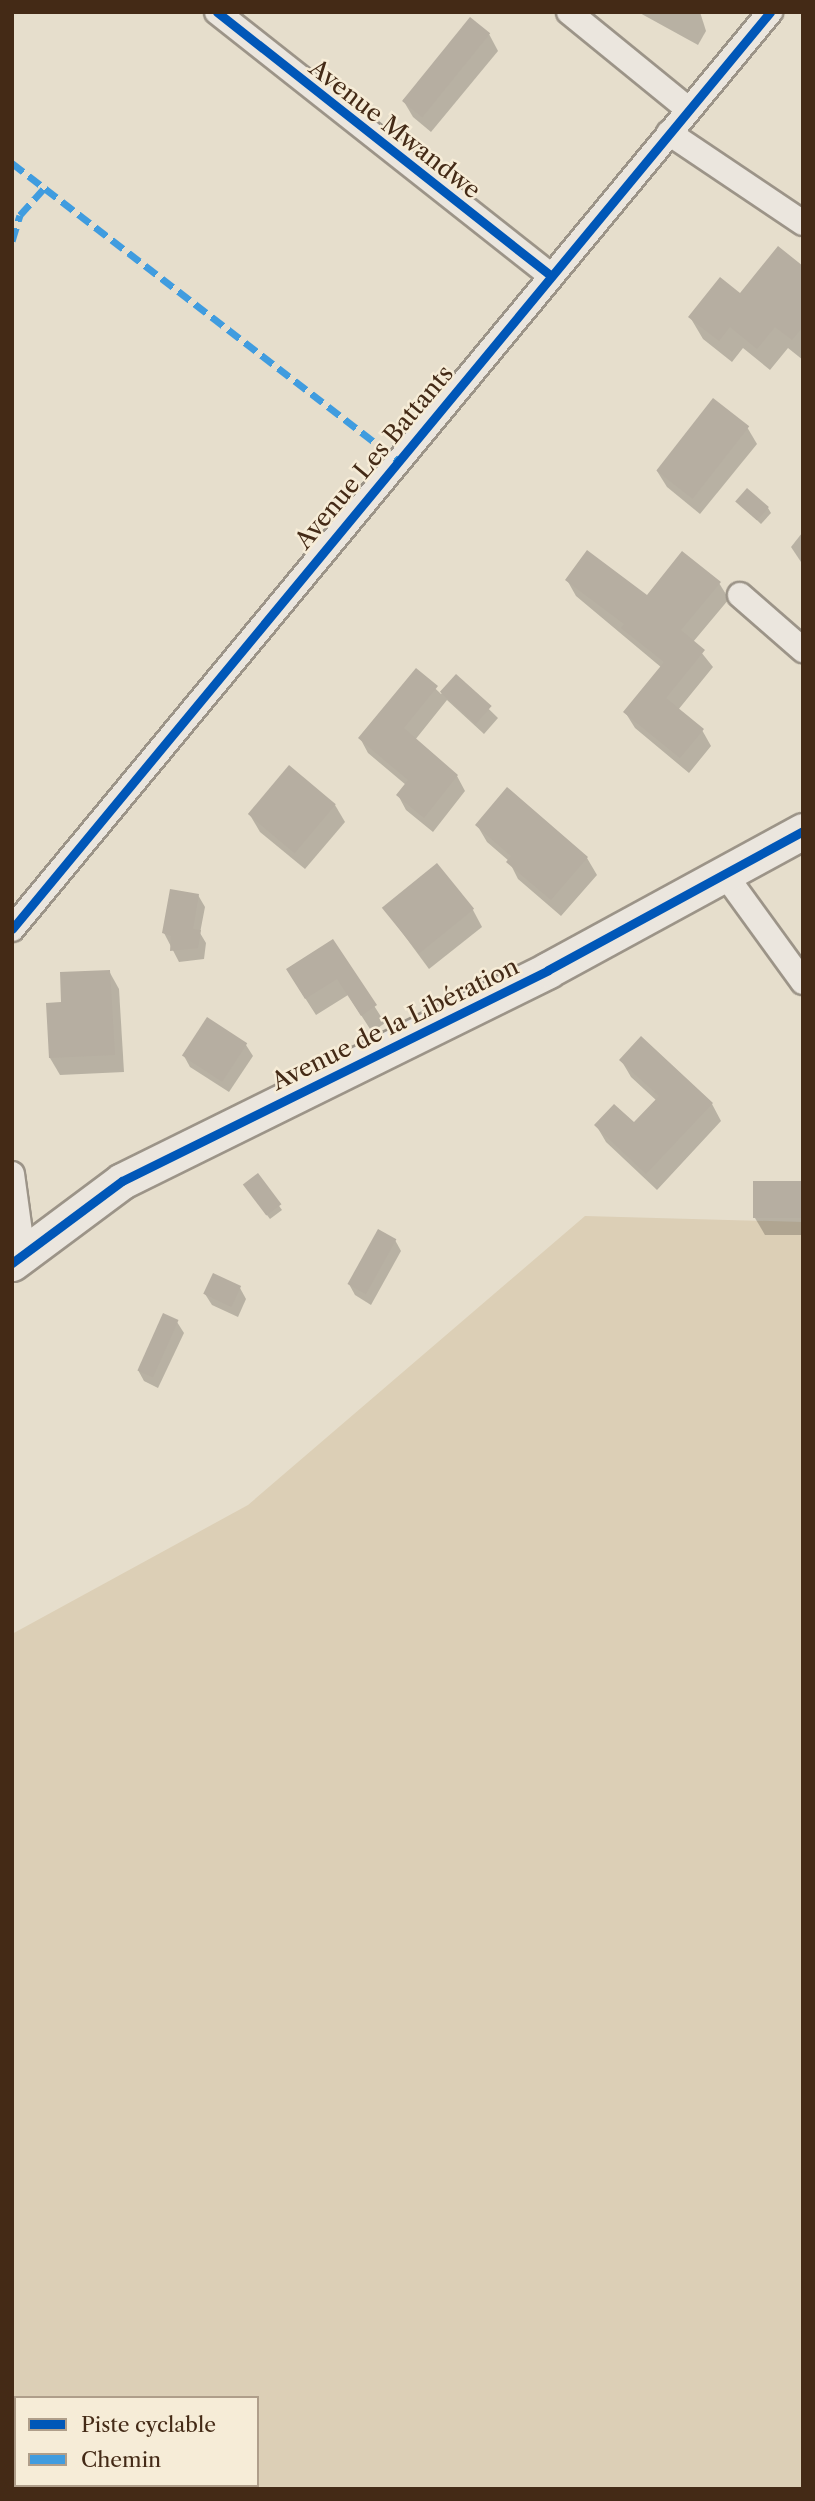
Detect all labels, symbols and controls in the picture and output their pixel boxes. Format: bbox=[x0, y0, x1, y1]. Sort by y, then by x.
street label: Avenue Mwandwe bbox=[304, 53, 486, 205]
street label: Avenue Les Battants bbox=[289, 359, 459, 555]
street label: Avenue de la Libération bbox=[267, 952, 523, 1096]
legend bbox=[14, 2396, 259, 2487]
text: Piste cyclable bbox=[81, 2412, 216, 2437]
text: Chemin bbox=[81, 2447, 161, 2472]

